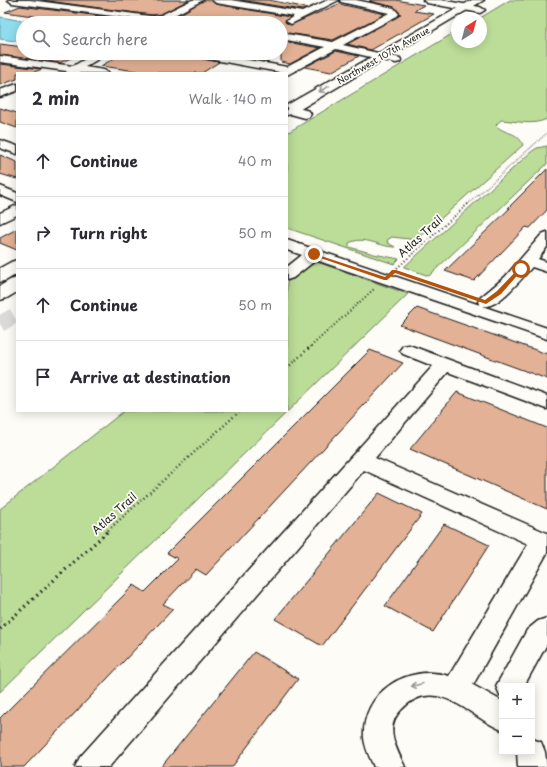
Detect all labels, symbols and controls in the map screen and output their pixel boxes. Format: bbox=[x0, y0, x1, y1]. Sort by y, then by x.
north arrow bbox=[451, 12, 487, 48]
search box bbox=[16, 16, 288, 60]
street label: Northwest 107th Avenue bbox=[334, 22, 432, 87]
icon: search bbox=[30, 27, 52, 49]
text: Search here bbox=[62, 27, 148, 50]
text: 2 min bbox=[32, 85, 79, 111]
one-way arrow bbox=[318, 86, 330, 94]
text: Walk · 140 m bbox=[189, 89, 272, 108]
text: Continue bbox=[70, 149, 138, 172]
icon: ahead bbox=[32, 150, 54, 172]
text: 40 m bbox=[238, 151, 272, 170]
street label: Atlas Trail bbox=[394, 211, 446, 261]
text: Turn right bbox=[70, 221, 147, 244]
icon: right bbox=[32, 222, 54, 244]
text: 50 m bbox=[238, 223, 272, 242]
route end bbox=[305, 245, 323, 263]
route start bbox=[512, 260, 530, 278]
text: Continue bbox=[70, 293, 138, 316]
icon: ahead bbox=[32, 294, 54, 316]
text: 50 m bbox=[238, 295, 272, 314]
text: Arrive at destination bbox=[70, 365, 231, 388]
icon: arrive bbox=[32, 366, 54, 388]
street label: Atlas Trail bbox=[88, 488, 140, 538]
one-way arrow bbox=[411, 682, 424, 690]
map controls bbox=[499, 683, 535, 755]
button: + bbox=[499, 683, 535, 719]
button: − bbox=[499, 719, 535, 755]

